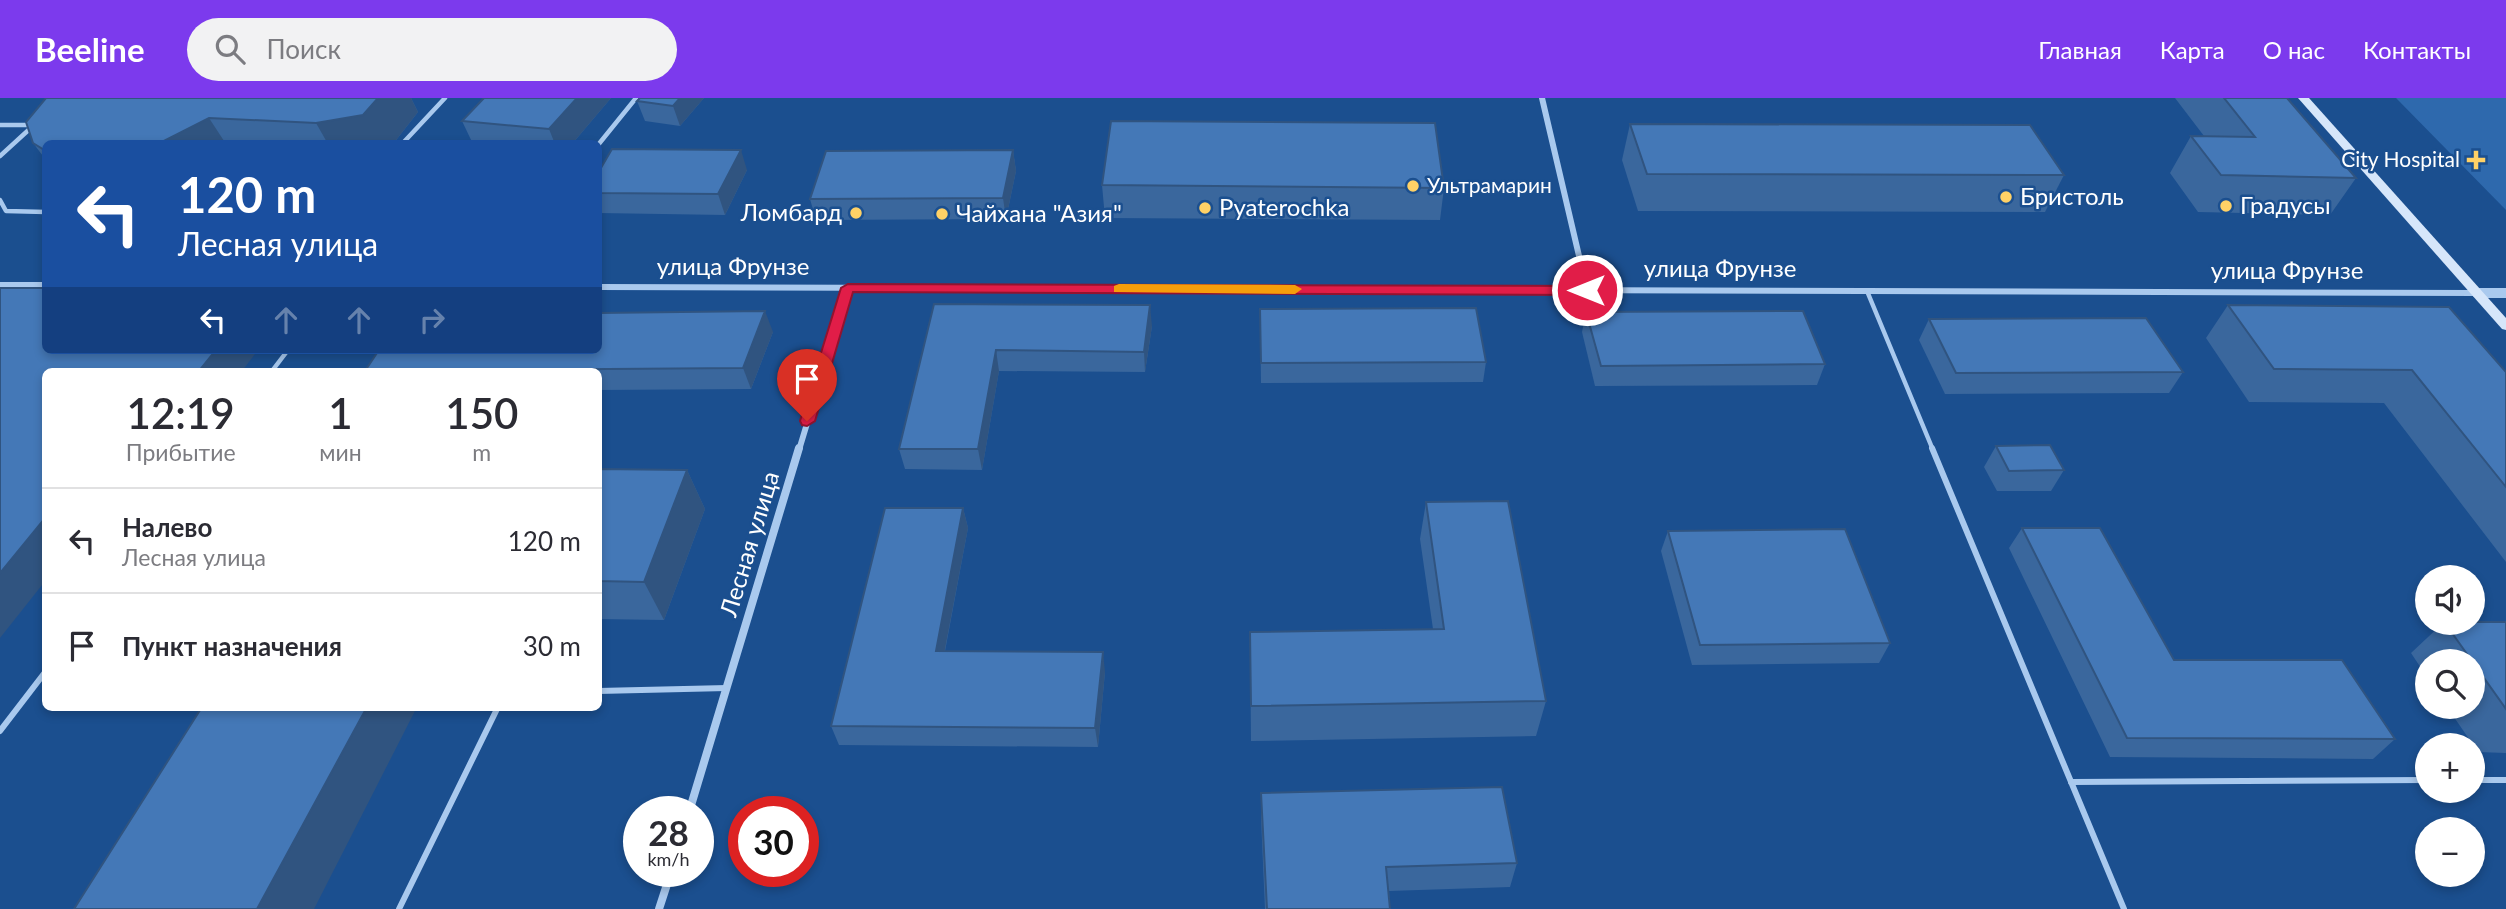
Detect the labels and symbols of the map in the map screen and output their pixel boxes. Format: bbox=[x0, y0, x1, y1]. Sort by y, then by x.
place label: City Hospital bbox=[2341, 146, 2460, 171]
marker: City Hospital bbox=[2466, 150, 2486, 170]
place label: Ультрамарин bbox=[1427, 172, 1552, 197]
marker: Ультрамарин bbox=[1405, 178, 1421, 194]
place label: Бристоль bbox=[2020, 181, 2124, 210]
marker: Бристоль bbox=[1998, 189, 2014, 205]
place label: Градусы bbox=[2240, 190, 2331, 219]
place label: Pyaterochka bbox=[1219, 192, 1349, 221]
place label: Ломбард bbox=[740, 197, 842, 226]
place label: Чайхана "Азия" bbox=[956, 198, 1122, 227]
marker: Градусы bbox=[2218, 198, 2234, 214]
marker: Pyaterochka bbox=[1197, 200, 1213, 216]
marker: Ломбард bbox=[848, 205, 864, 221]
marker: Чайхана "Азия" bbox=[934, 206, 950, 222]
street label: улица Фрунзе bbox=[657, 251, 809, 280]
position arrow bbox=[1550, 253, 1624, 327]
street label: улица Фрунзе bbox=[1644, 253, 1796, 282]
street label: улица Фрунзе bbox=[2211, 255, 2363, 284]
pin bbox=[777, 349, 837, 421]
street label: Лесная улица bbox=[712, 468, 784, 621]
speed limit sign: 30 bbox=[728, 796, 819, 887]

